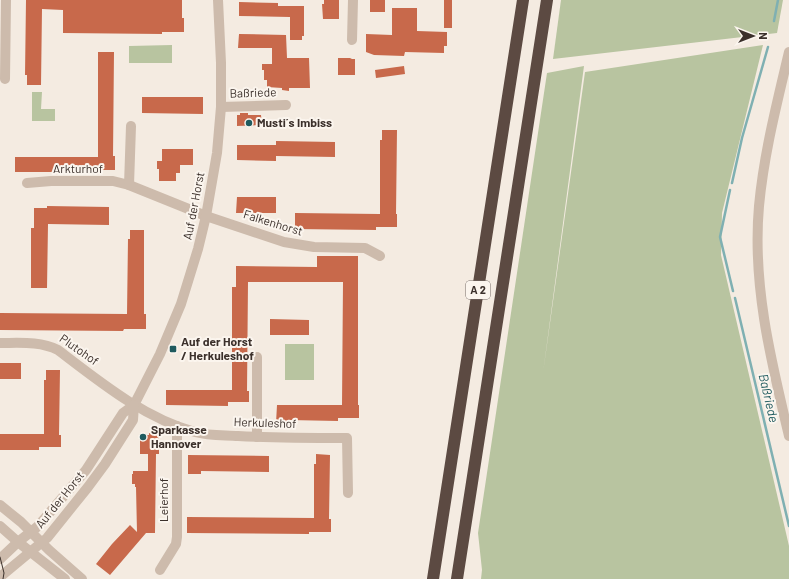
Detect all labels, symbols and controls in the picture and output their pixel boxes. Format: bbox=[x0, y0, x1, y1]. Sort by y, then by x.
north arrow bbox=[733, 16, 773, 56]
text: N bbox=[757, 32, 770, 40]
street label: Baßriede bbox=[229, 84, 277, 100]
place label: Musti´s Imbiss bbox=[257, 115, 332, 129]
marker: Musti´s Imbiss bbox=[244, 118, 254, 128]
street label: Arkturhof bbox=[53, 161, 103, 175]
street label: Auf der Horst bbox=[180, 171, 206, 241]
street label: Falkenhorst bbox=[242, 206, 305, 238]
road number: A 2 bbox=[466, 281, 490, 299]
street label: Plutohof bbox=[57, 331, 102, 368]
place label: Auf der Horst / Herkuleshof bbox=[181, 334, 254, 362]
marker: Auf der Horst / Herkuleshof bbox=[168, 344, 178, 354]
water label: Baßriede bbox=[756, 372, 782, 424]
street label: Herkuleshof bbox=[233, 414, 297, 430]
place label: Sparkasse Hannover bbox=[151, 422, 207, 450]
marker: Sparkasse Hannover bbox=[138, 432, 148, 442]
street label: Auf der Horst bbox=[32, 468, 86, 531]
street label: Leierhof bbox=[156, 478, 170, 522]

